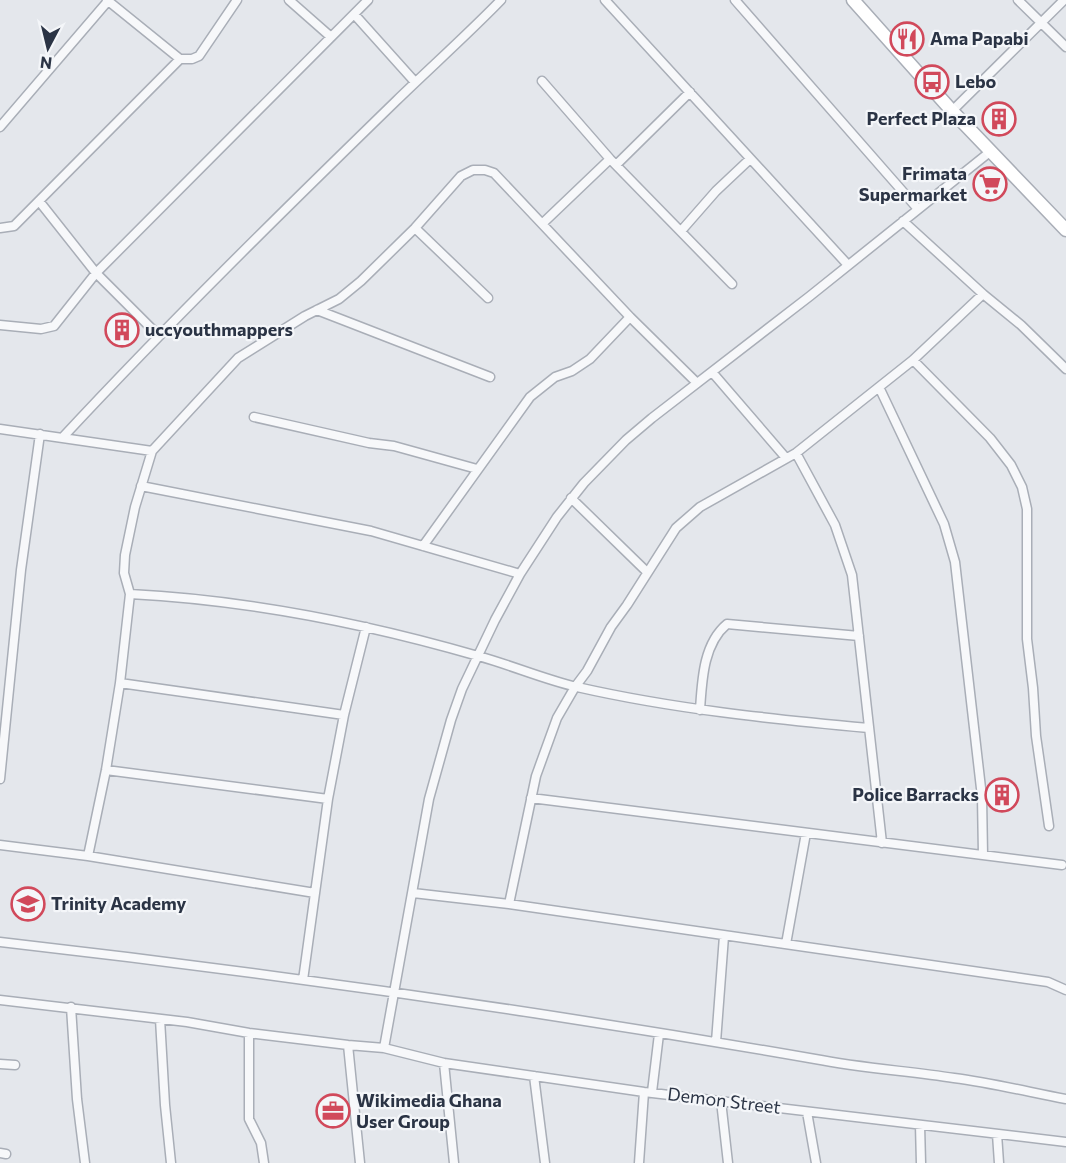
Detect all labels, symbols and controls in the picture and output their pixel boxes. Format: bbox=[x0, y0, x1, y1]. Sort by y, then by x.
north arrow bbox=[18, 18, 78, 78]
restaurant icon: Ama Papabi bbox=[889, 21, 925, 57]
place label: Ama Papabi bbox=[930, 27, 1029, 49]
text: N bbox=[39, 53, 53, 74]
bus stop icon: Lebo bbox=[914, 64, 950, 100]
place label: Lebo bbox=[955, 70, 997, 92]
building icon: Perfect Plaza bbox=[981, 101, 1017, 137]
place label: Perfect Plaza bbox=[867, 107, 976, 129]
place label: Frimata Supermarket bbox=[859, 162, 967, 205]
supermarket icon: Frimata Supermarket bbox=[972, 166, 1008, 202]
building icon: uccyouthmappers bbox=[104, 312, 140, 348]
place label: uccyouthmappers bbox=[145, 318, 293, 340]
building icon: Police Barracks bbox=[984, 777, 1020, 813]
place label: Police Barracks bbox=[852, 783, 979, 805]
school or university icon: Trinity Academy bbox=[10, 886, 46, 922]
place label: Trinity Academy bbox=[51, 892, 186, 914]
street label: Demon Street bbox=[666, 1082, 782, 1118]
place label: Wikimedia Ghana User Group bbox=[356, 1089, 502, 1132]
office icon: Wikimedia Ghana User Group bbox=[315, 1093, 351, 1129]

